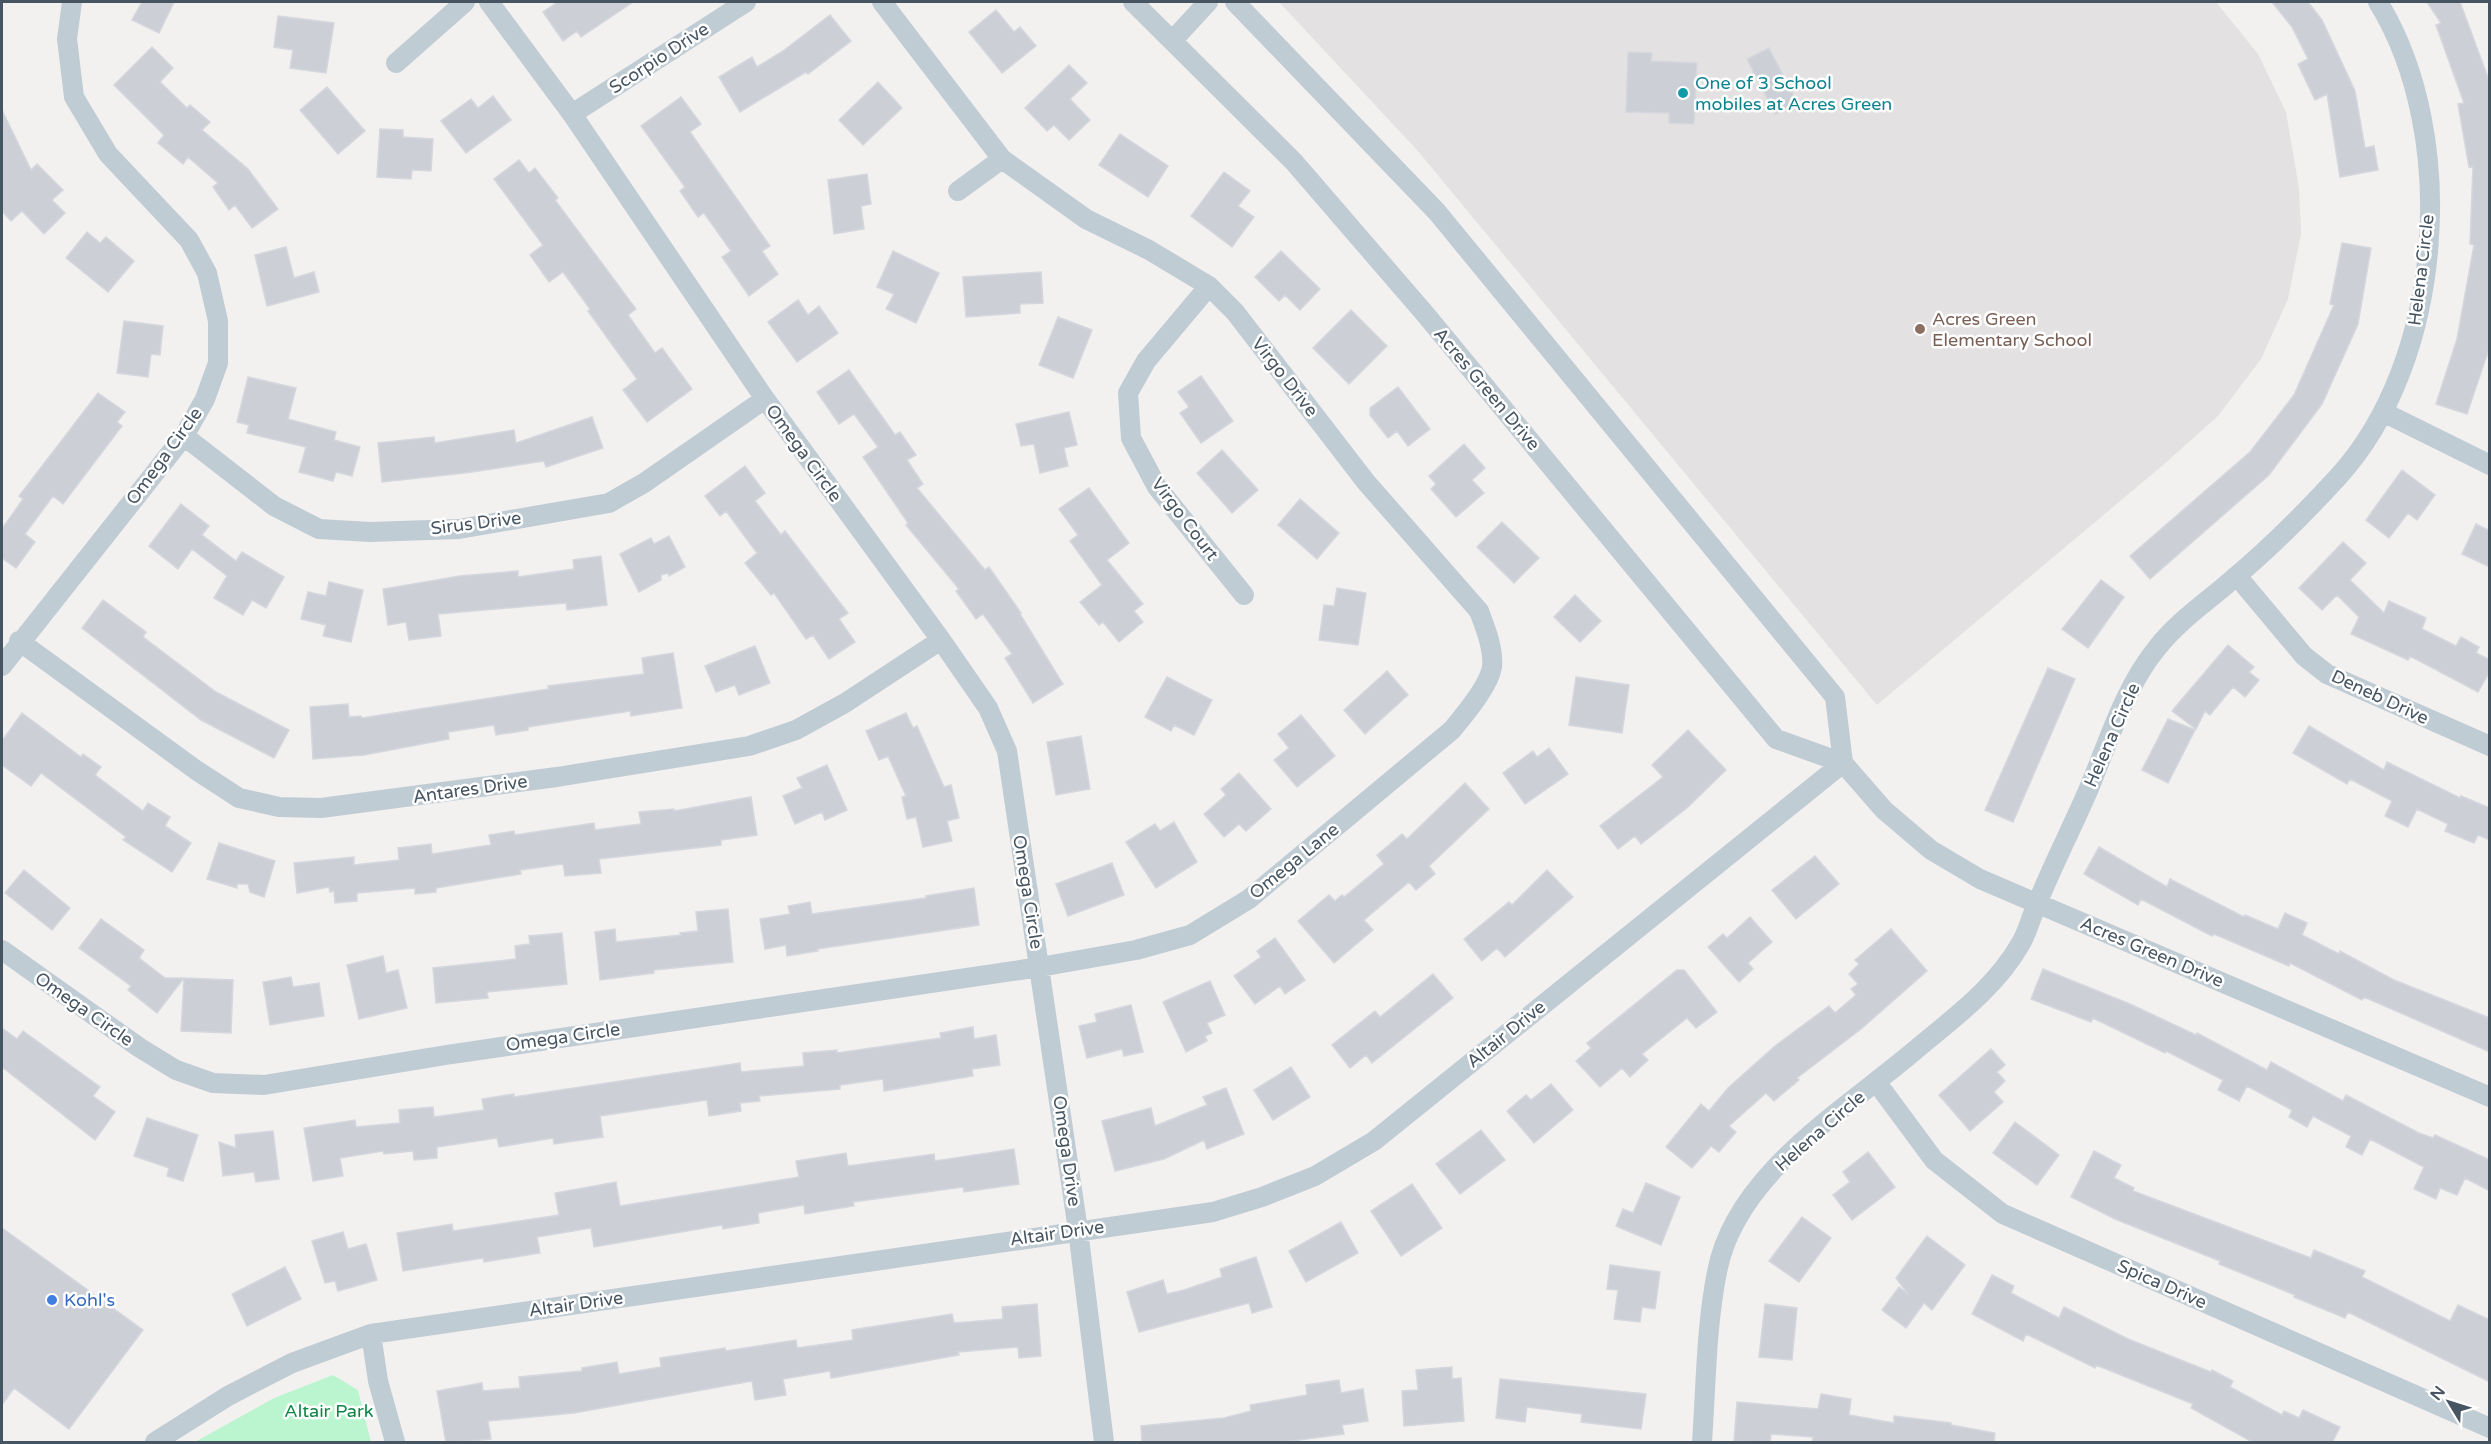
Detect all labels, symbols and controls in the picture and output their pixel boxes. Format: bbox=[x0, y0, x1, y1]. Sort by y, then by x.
street label: Scorpio Drive bbox=[605, 18, 713, 98]
place label: One of 3 School mobiles at Acres Green bbox=[1695, 72, 1892, 115]
marker: One of 3 School mobiles at Acres Green bbox=[1676, 86, 1690, 100]
street label: Helena Circle bbox=[2403, 213, 2439, 327]
place label: Acres Green Elementary School bbox=[1932, 308, 2092, 351]
marker: Acres Green Elementary School bbox=[1913, 322, 1927, 336]
street label: Acres Green Drive bbox=[1429, 323, 1545, 455]
street label: Virgo Drive bbox=[1247, 333, 1323, 421]
street label: Omega Circle bbox=[761, 400, 847, 506]
street label: Omega Circle bbox=[121, 403, 207, 509]
street label: Virgo Court bbox=[1147, 473, 1223, 565]
street label: Sirus Drive bbox=[430, 507, 522, 539]
street label: Deneb Drive bbox=[2328, 665, 2432, 729]
street label: Helena Circle bbox=[2079, 679, 2145, 791]
street label: Antares Drive bbox=[411, 770, 529, 808]
street label: Omega Lane bbox=[1245, 818, 1343, 904]
street label: Omega Circle bbox=[1008, 833, 1048, 951]
street label: Acres Green Drive bbox=[2077, 912, 2227, 992]
street label: Omega Circle bbox=[31, 967, 137, 1051]
street label: Altair Drive bbox=[1462, 995, 1550, 1073]
street label: Omega Circle bbox=[504, 1018, 622, 1056]
street label: Helena Circle bbox=[1771, 1086, 1869, 1176]
street label: Omega Drive bbox=[1048, 1094, 1086, 1208]
street label: Altair Drive bbox=[1008, 1215, 1106, 1251]
street label: Spica Drive bbox=[2114, 1255, 2210, 1313]
street label: Altair Drive bbox=[527, 1286, 625, 1322]
place label: Kohl's bbox=[64, 1289, 115, 1311]
marker: Kohl's bbox=[45, 1293, 59, 1307]
north arrow bbox=[2419, 1372, 2479, 1432]
text: N bbox=[2426, 1382, 2450, 1405]
park label: Altair Park bbox=[284, 1400, 374, 1422]

